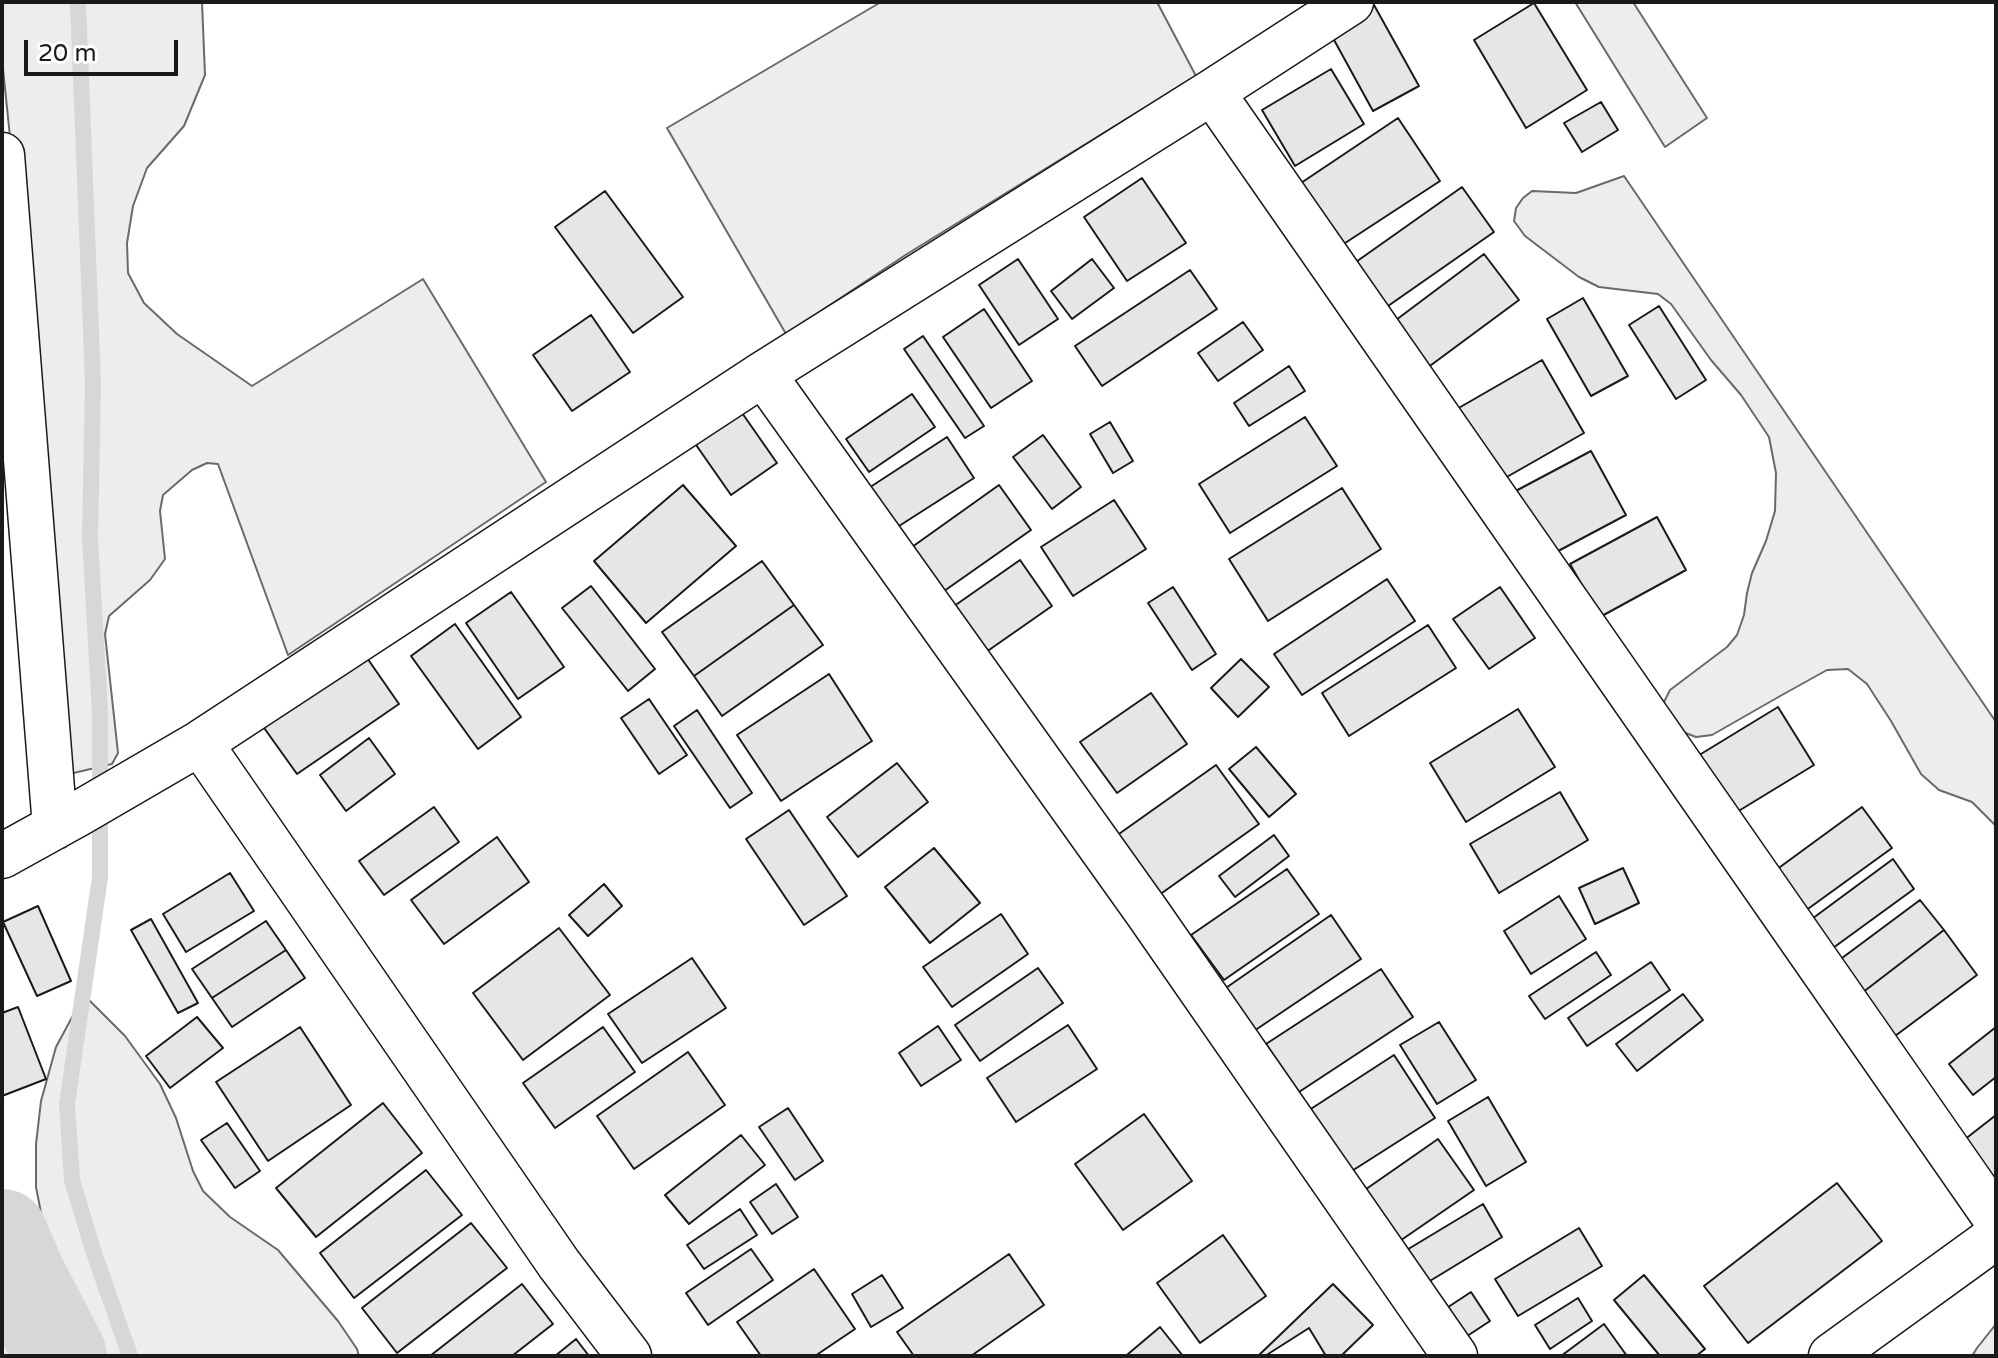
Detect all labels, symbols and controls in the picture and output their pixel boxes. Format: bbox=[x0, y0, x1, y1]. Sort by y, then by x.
scale bar bbox=[28, 24, 182, 74]
text: 20 m bbox=[38, 39, 96, 68]

